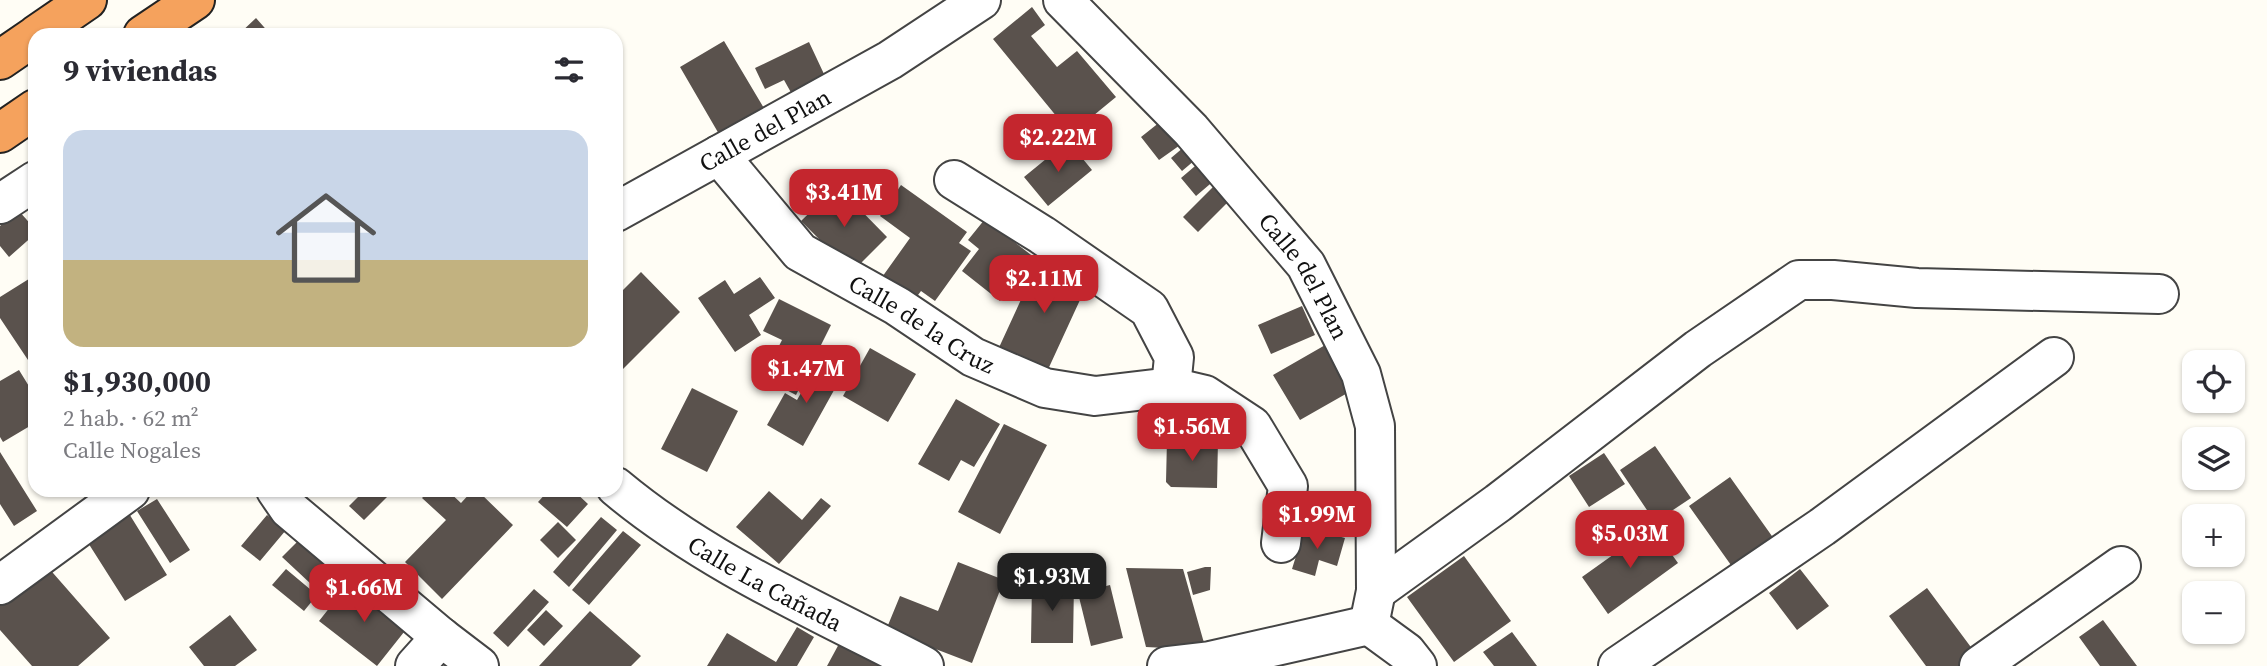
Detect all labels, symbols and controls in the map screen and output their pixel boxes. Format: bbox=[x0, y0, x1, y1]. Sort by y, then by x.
text: 9 viviendas bbox=[63, 50, 217, 91]
icon: filters bbox=[550, 51, 588, 89]
street label: Calle del Plan bbox=[693, 80, 836, 179]
pin: $2.22M bbox=[1001, 114, 1115, 174]
text: $2.22M bbox=[1019, 121, 1097, 153]
pin: $3.41M bbox=[787, 170, 901, 229]
icon: home bbox=[263, 175, 389, 301]
text: $3.41M bbox=[805, 176, 883, 208]
street label: Calle del Plan bbox=[1252, 205, 1357, 345]
pin: $2.11M bbox=[987, 256, 1101, 315]
text: $2.11M bbox=[1005, 262, 1083, 294]
street label: Calle de la Cruz bbox=[843, 266, 1000, 381]
pin: $1.47M bbox=[749, 346, 863, 405]
map controls bbox=[2182, 350, 2245, 644]
button: locate bbox=[2182, 350, 2245, 413]
text: $1.47M bbox=[767, 352, 845, 384]
text: $1,930,000 bbox=[63, 361, 211, 402]
text: 2 hab. · 62 m² bbox=[63, 402, 199, 434]
pin: $1.56M bbox=[1135, 404, 1249, 463]
text: $1.56M bbox=[1153, 410, 1231, 442]
button: layers bbox=[2182, 427, 2245, 490]
text: Calle Nogales bbox=[63, 434, 201, 466]
pin: $1.99M bbox=[1260, 491, 1374, 551]
text: $1.99M bbox=[1278, 498, 1356, 530]
button: + bbox=[2182, 504, 2245, 567]
pin: $5.03M bbox=[1573, 510, 1687, 570]
text: $5.03M bbox=[1591, 517, 1669, 549]
street label: Calle La Cañada bbox=[682, 527, 849, 639]
pin: $1.93M bbox=[995, 554, 1109, 613]
text: $1.93M bbox=[1013, 560, 1091, 592]
pin: $1.66M bbox=[307, 564, 421, 624]
text: $1.66M bbox=[325, 571, 403, 603]
button: − bbox=[2182, 581, 2245, 644]

